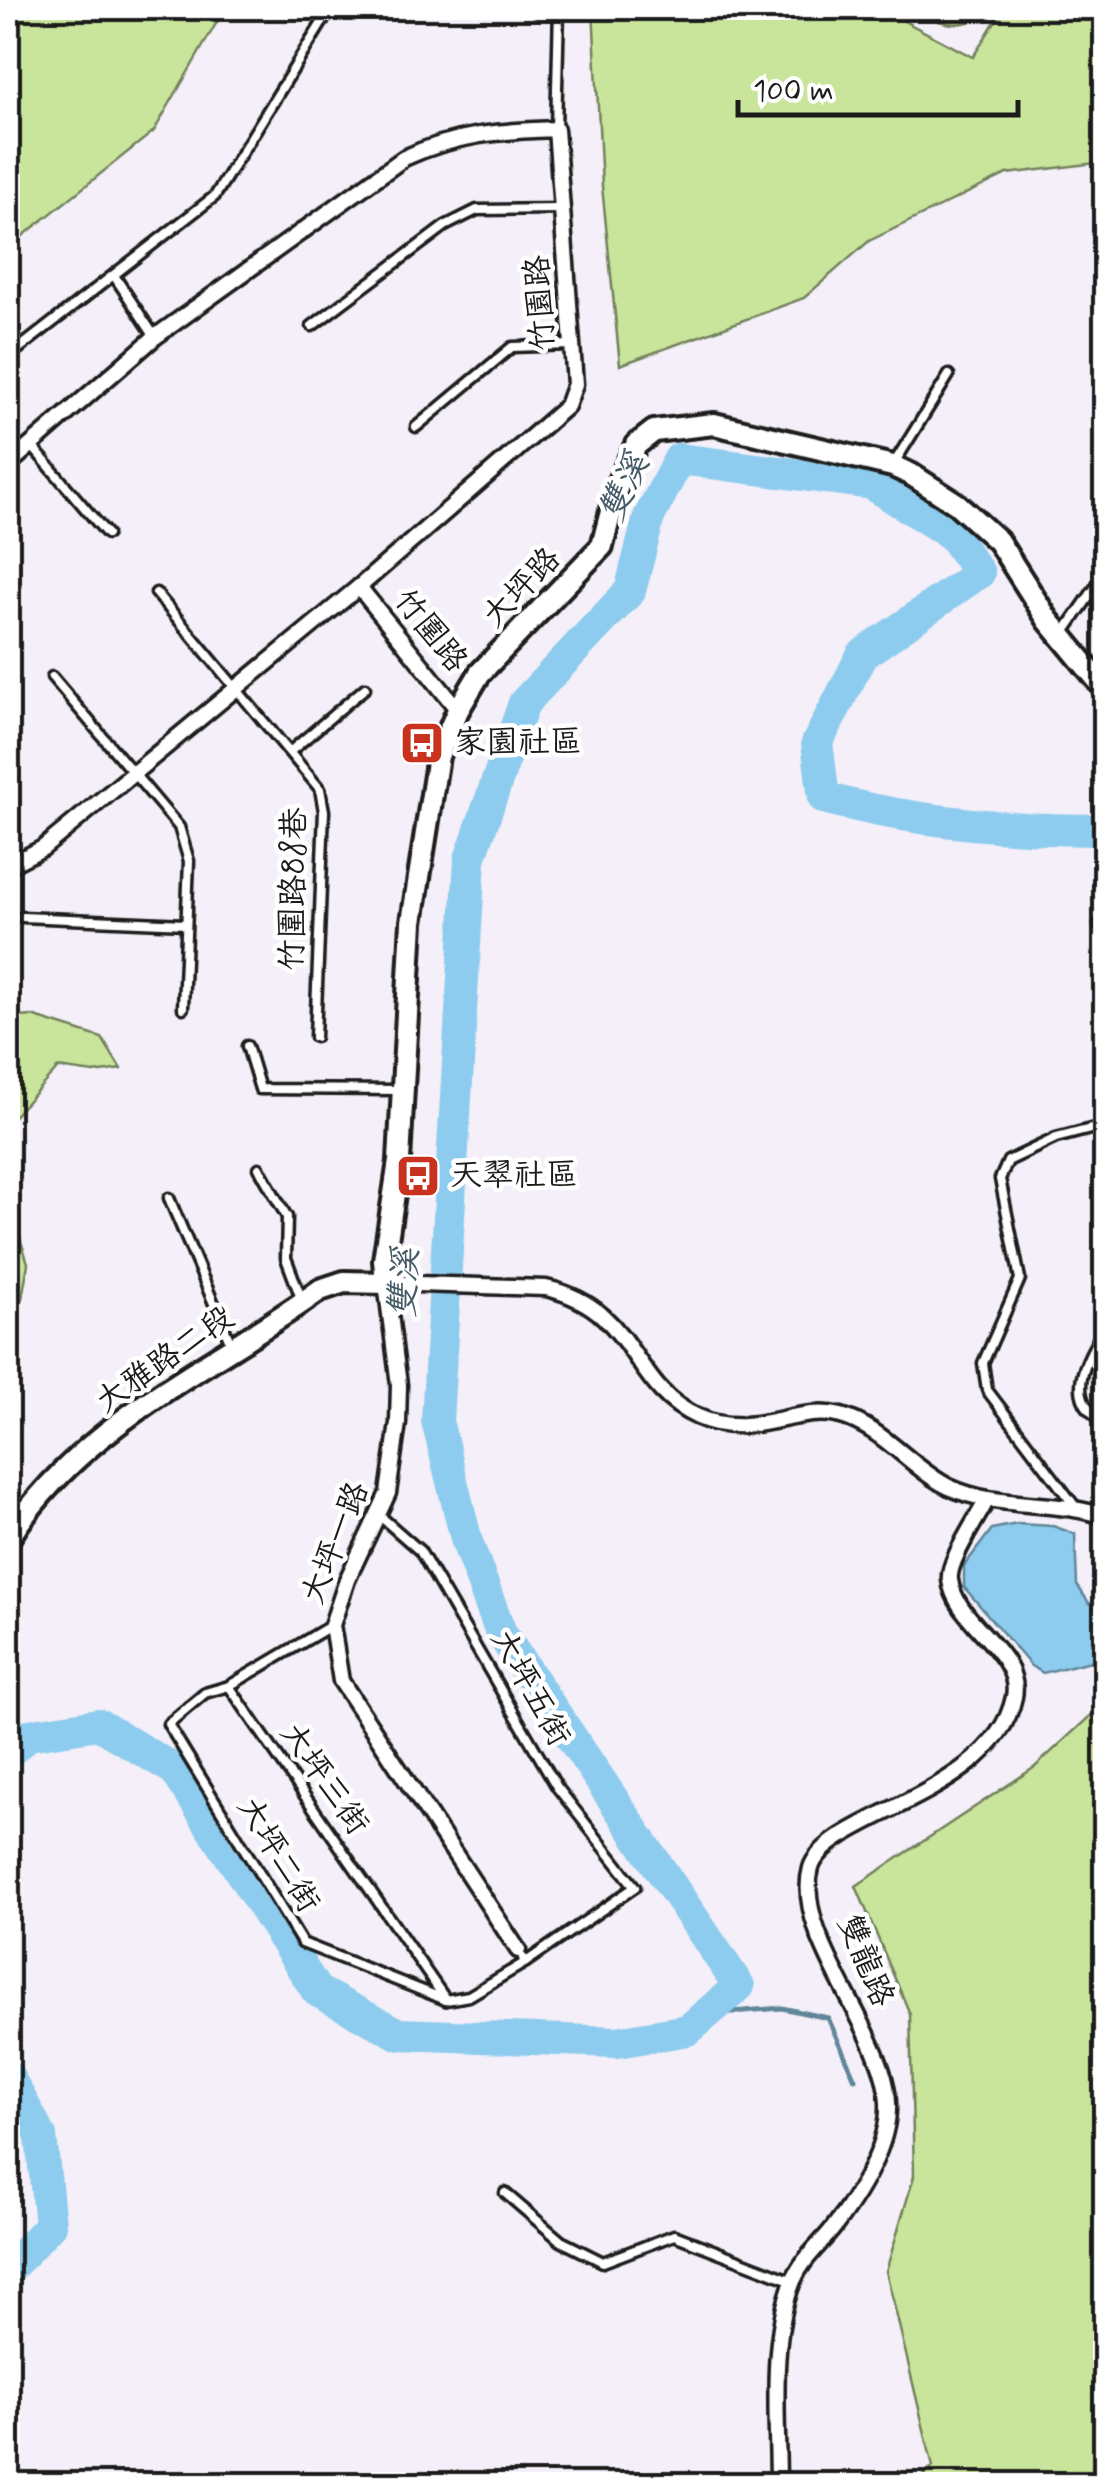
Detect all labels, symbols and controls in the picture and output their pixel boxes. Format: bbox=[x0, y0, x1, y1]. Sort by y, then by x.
scale bar bbox=[738, 55, 1018, 117]
text: 100 m bbox=[753, 72, 834, 111]
street label: 竹園路 bbox=[517, 254, 565, 352]
water label: 雙溪 bbox=[589, 445, 661, 529]
street label: 大坪路 bbox=[474, 539, 570, 637]
street label: 竹圍路 bbox=[383, 580, 477, 682]
bus stop icon: 家園社區 bbox=[399, 720, 445, 766]
place label: 家園社區 bbox=[454, 722, 582, 764]
street label: 竹圍路88巷 bbox=[272, 807, 316, 971]
bus stop icon: 天翠社區 bbox=[395, 1153, 441, 1199]
place label: 天翠社區 bbox=[450, 1155, 578, 1197]
water label: 雙溪 bbox=[380, 1245, 430, 1319]
street label: 大雅路二段 bbox=[87, 1297, 243, 1423]
street label: 大坪一路 bbox=[293, 1476, 379, 1610]
street label: 大坪五街 bbox=[481, 1622, 579, 1754]
street label: 大坪三街 bbox=[270, 1715, 378, 1843]
street label: 大坪二街 bbox=[227, 1789, 329, 1921]
street label: 雙龍路 bbox=[827, 1909, 903, 2013]

